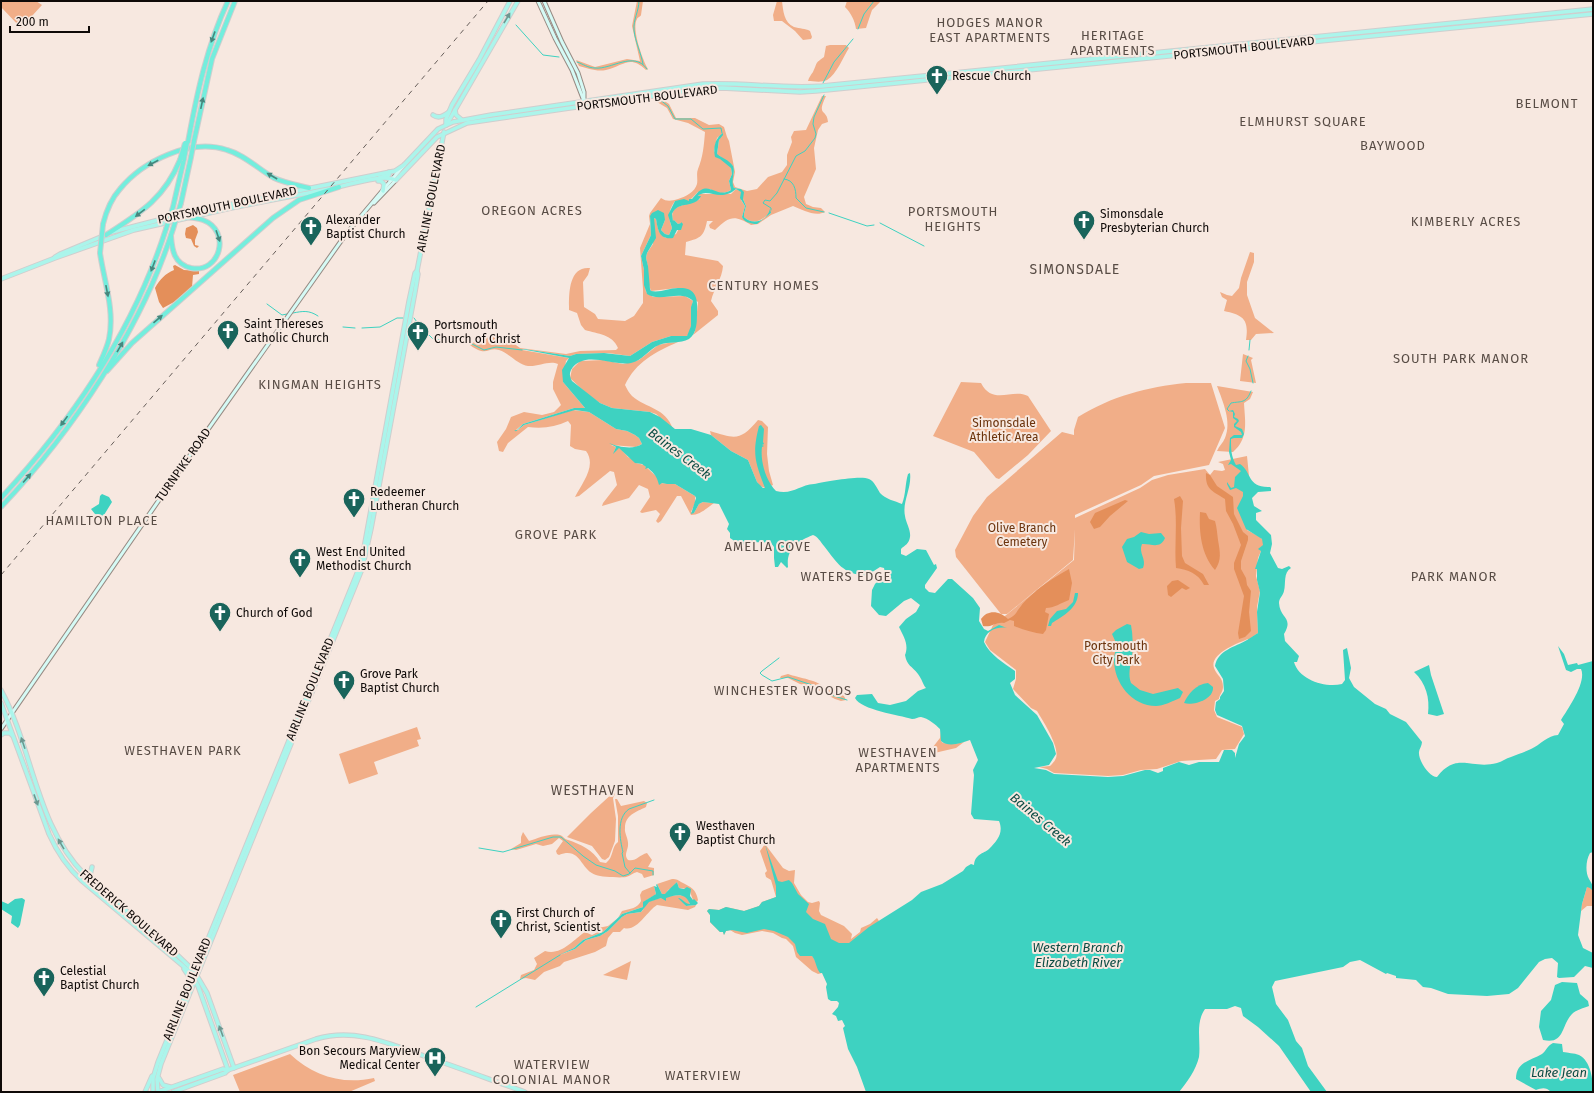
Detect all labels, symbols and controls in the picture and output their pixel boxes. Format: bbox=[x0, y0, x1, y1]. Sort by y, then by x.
scale bar bbox=[10, 8, 89, 34]
one-way arrow bbox=[504, 12, 511, 24]
text: 200 m bbox=[16, 15, 49, 29]
district label: HODGES MANOR EAST APARTMENTS bbox=[929, 15, 1051, 45]
district label: HERITAGE APARTMENTS bbox=[1070, 28, 1156, 58]
one-way arrow bbox=[210, 31, 216, 43]
street label: PORTSMOUTH BOULEVARD bbox=[1173, 34, 1316, 62]
church icon: Rescue Church bbox=[924, 63, 950, 96]
place label: Rescue Church bbox=[952, 69, 1031, 83]
street label: PORTSMOUTH BOULEVARD bbox=[576, 82, 719, 114]
one-way arrow bbox=[199, 96, 205, 109]
district label: BELMONT bbox=[1516, 96, 1578, 111]
district label: ELMHURST SQUARE bbox=[1239, 114, 1367, 129]
district label: BAYWOOD bbox=[1360, 138, 1426, 153]
street label: AIRLINE BOULEVARD bbox=[414, 143, 448, 253]
one-way arrow bbox=[147, 160, 159, 166]
one-way arrow bbox=[266, 173, 278, 180]
street label: PORTSMOUTH BOULEVARD bbox=[156, 183, 298, 227]
district label: OREGON ACRES bbox=[481, 203, 583, 218]
district label: PORTSMOUTH HEIGHTS bbox=[908, 204, 998, 234]
place label: Simonsdale Presbyterian Church bbox=[1100, 207, 1209, 235]
one-way arrow bbox=[135, 208, 146, 217]
church icon: Simonsdale Presbyterian Church bbox=[1071, 208, 1097, 241]
place label: Alexander Baptist Church bbox=[326, 213, 405, 241]
church icon: Alexander Baptist Church bbox=[298, 214, 324, 247]
district label: KIMBERLY ACRES bbox=[1411, 214, 1521, 229]
one-way arrow bbox=[215, 230, 221, 242]
one-way arrow bbox=[149, 260, 155, 272]
district label: SIMONSDALE bbox=[1030, 261, 1120, 278]
district label: CENTURY HOMES bbox=[708, 278, 820, 293]
one-way arrow bbox=[104, 285, 110, 297]
one-way arrow bbox=[153, 315, 164, 324]
place label: Saint Thereses Catholic Church bbox=[244, 317, 329, 345]
church icon: Saint Thereses Catholic Church bbox=[215, 318, 241, 351]
place label: Portsmouth Church of Christ bbox=[434, 318, 521, 346]
church icon: Portsmouth Church of Christ bbox=[405, 319, 431, 352]
one-way arrow bbox=[116, 341, 123, 353]
district label: SOUTH PARK MANOR bbox=[1393, 351, 1529, 366]
district label: KINGMAN HEIGHTS bbox=[258, 377, 382, 392]
one-way arrow bbox=[60, 416, 68, 426]
park label: Simonsdale Athletic Area bbox=[970, 416, 1038, 444]
street label: TURNPIKE ROAD bbox=[152, 425, 214, 505]
water label: Baines Creek bbox=[645, 425, 714, 482]
one-way arrow bbox=[22, 473, 31, 482]
place label: Redeemer Lutheran Church bbox=[370, 485, 459, 513]
church icon: Redeemer Lutheran Church bbox=[341, 486, 367, 519]
district label: HAMILTON PLACE bbox=[46, 513, 158, 528]
park label: Olive Branch Cemetery bbox=[988, 521, 1056, 549]
district label: GROVE PARK bbox=[515, 527, 597, 542]
district label: AMELIA COVE bbox=[725, 539, 811, 554]
place label: West End United Methodist Church bbox=[316, 545, 412, 573]
church icon: West End United Methodist Church bbox=[287, 546, 313, 579]
district label: WATERS EDGE bbox=[800, 569, 892, 584]
district label: PARK MANOR bbox=[1411, 569, 1497, 584]
church icon: Church of God bbox=[207, 600, 233, 633]
place label: Church of God bbox=[236, 606, 313, 620]
street label: AIRLINE BOULEVARD bbox=[283, 635, 337, 742]
park label: Portsmouth City Park bbox=[1084, 639, 1148, 667]
place label: Grove Park Baptist Church bbox=[360, 667, 439, 695]
church icon: Grove Park Baptist Church bbox=[331, 668, 357, 701]
district label: WINCHESTER WOODS bbox=[714, 683, 852, 698]
one-way arrow bbox=[19, 737, 25, 749]
district label: WESTHAVEN PARK bbox=[124, 743, 242, 758]
district label: WESTHAVEN APARTMENTS bbox=[855, 745, 941, 775]
district label: WESTHAVEN bbox=[551, 782, 635, 799]
water label: Baines Creek bbox=[1007, 790, 1074, 849]
one-way arrow bbox=[34, 795, 40, 807]
place label: Westhaven Baptist Church bbox=[696, 819, 775, 847]
church icon: Westhaven Baptist Church bbox=[667, 820, 693, 853]
one-way arrow bbox=[57, 838, 64, 850]
street label: FREDERICK BOULEVARD bbox=[77, 866, 181, 960]
place label: First Church of Christ, Scientist bbox=[516, 906, 601, 934]
church icon: First Church of Christ, Scientist bbox=[488, 907, 514, 940]
street label: AIRLINE BOULEVARD bbox=[160, 935, 214, 1042]
water label: Western Branch Elizabeth River bbox=[1032, 940, 1124, 970]
place label: Celestial Baptist Church bbox=[60, 964, 139, 992]
church icon: Celestial Baptist Church bbox=[31, 965, 57, 998]
one-way arrow bbox=[218, 1025, 224, 1037]
place label: Bon Secours Maryview Medical Center bbox=[299, 1044, 420, 1072]
hospital icon: Bon Secours Maryview Medical Center bbox=[422, 1045, 448, 1078]
district label: WATERVIEW COLONIAL MANOR bbox=[493, 1057, 611, 1087]
water label: Lake Jean bbox=[1531, 1065, 1587, 1080]
district label: WATERVIEW bbox=[665, 1068, 741, 1083]

